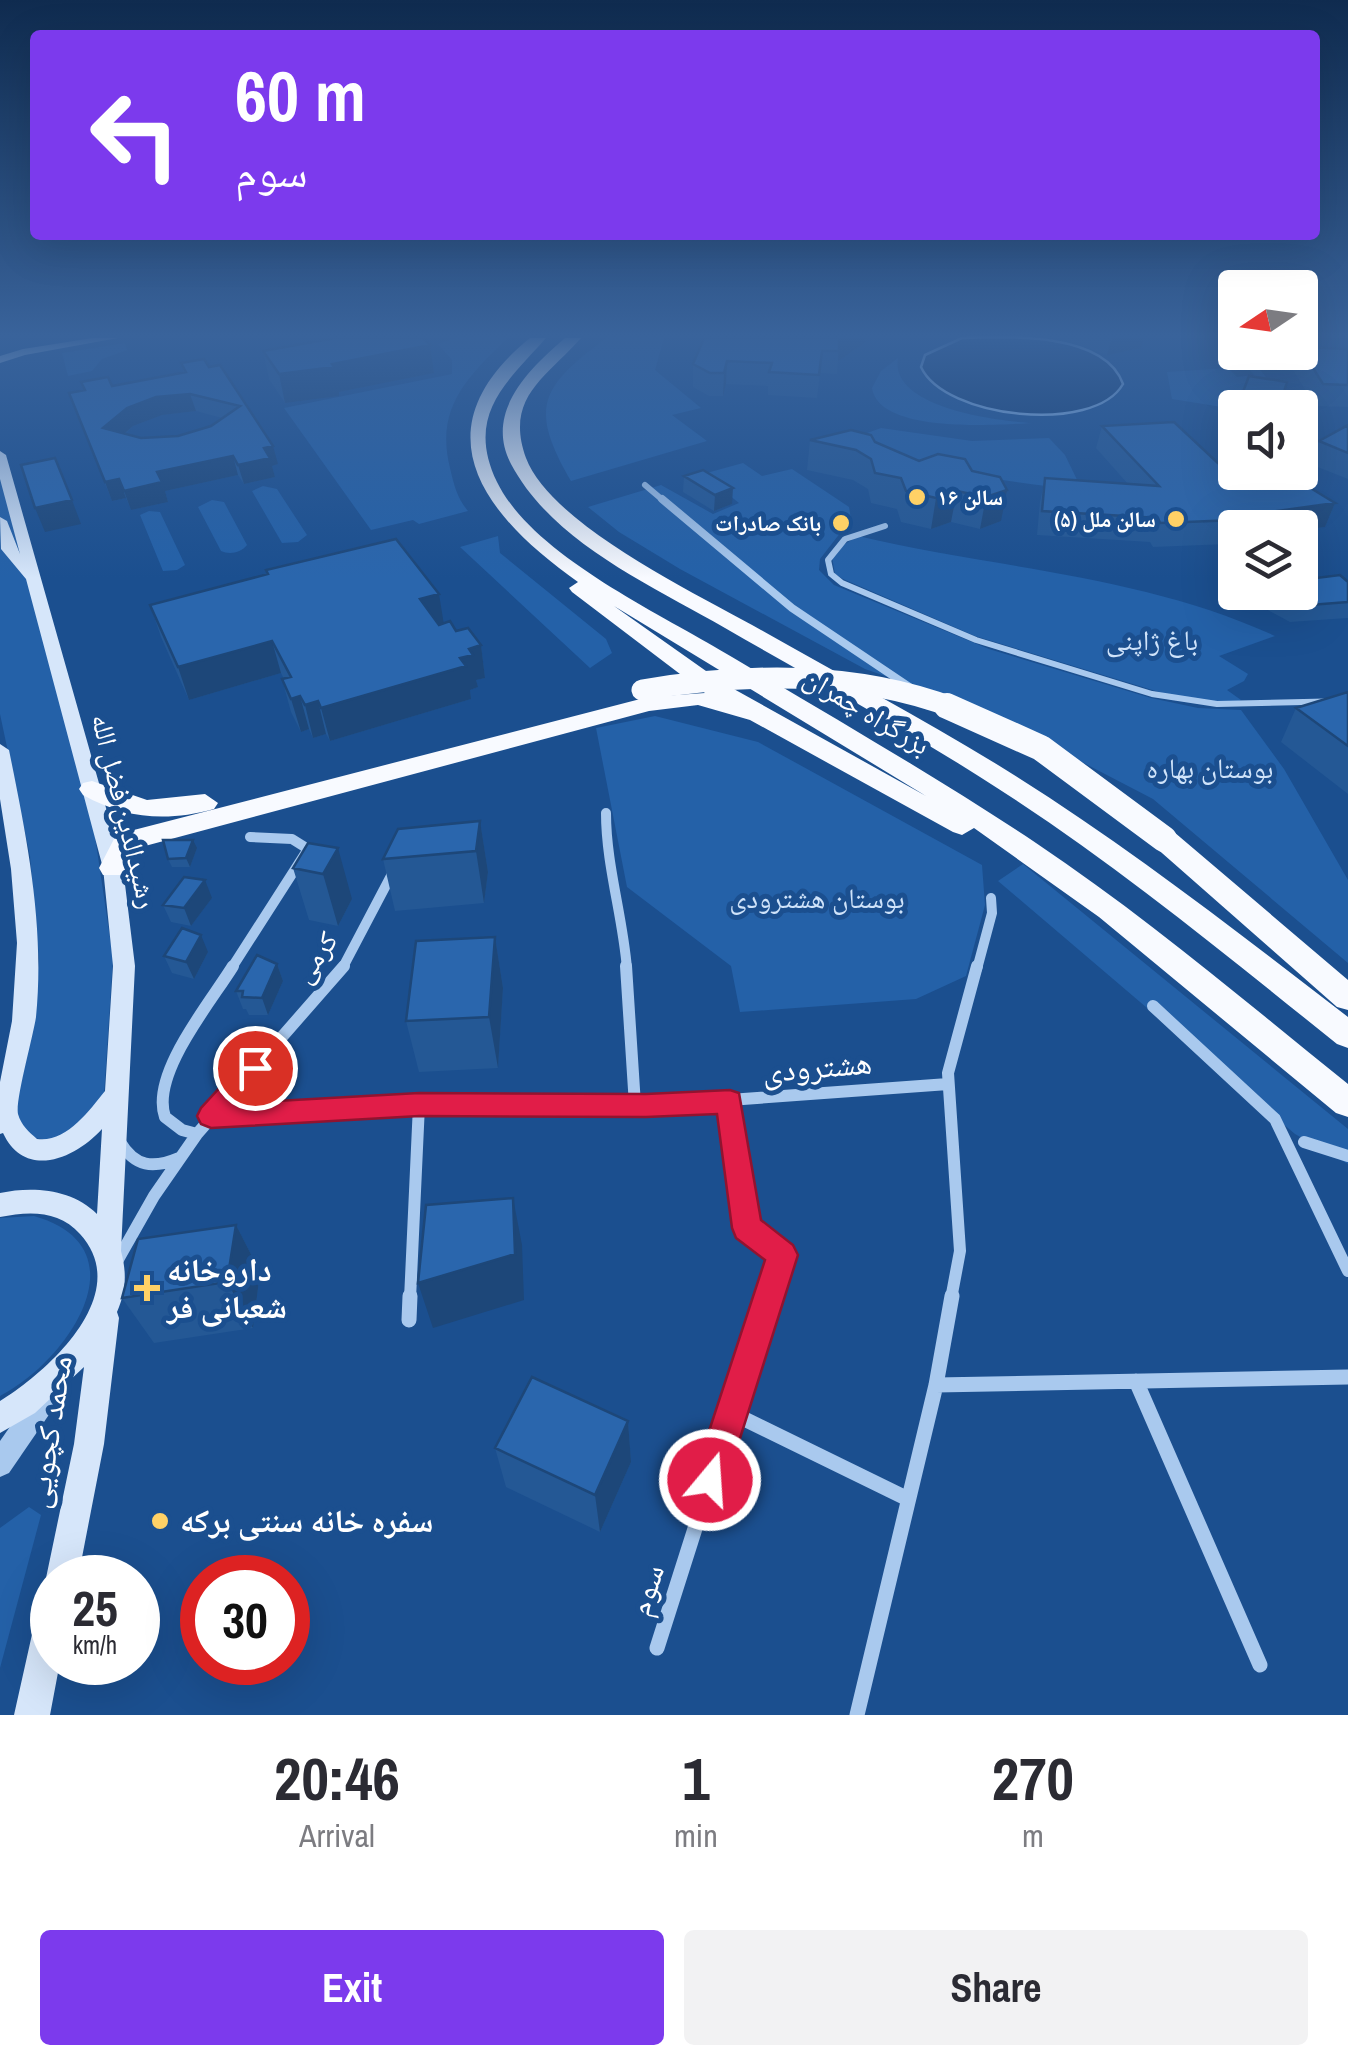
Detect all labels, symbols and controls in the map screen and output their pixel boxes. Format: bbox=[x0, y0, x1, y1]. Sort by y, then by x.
text: 60 m bbox=[235, 49, 366, 143]
icon: left bbox=[70, 70, 200, 200]
text: سوم bbox=[235, 140, 308, 201]
north arrow bbox=[1218, 270, 1318, 370]
map controls bbox=[1218, 270, 1318, 610]
button: sound bbox=[1218, 390, 1318, 490]
place label: سالن ۱۶ bbox=[937, 482, 1003, 512]
marker: سالن ۱۶ bbox=[906, 486, 928, 508]
place label: (۵) سالن ملل bbox=[1054, 504, 1156, 534]
place label: بانک صادرات bbox=[715, 508, 821, 538]
marker: (۵) سالن ملل bbox=[1165, 508, 1187, 530]
button: layers bbox=[1218, 510, 1318, 610]
marker: بانک صادرات bbox=[830, 512, 852, 534]
park label: باغ ژاپنی bbox=[1106, 621, 1198, 659]
street label: بزرگراه چمران bbox=[797, 658, 937, 764]
street label: رشیدالدین فضل الله bbox=[82, 710, 168, 912]
park label: بوستان بهاره bbox=[1147, 749, 1273, 787]
park label: بوستان هشترودی bbox=[729, 879, 905, 917]
street label: کرمی bbox=[284, 923, 347, 990]
pin bbox=[213, 1026, 298, 1111]
street label: هشترودی bbox=[760, 1040, 874, 1093]
icon: arrive bbox=[228, 1041, 283, 1096]
place label: داروخانه شعبانی فر bbox=[165, 1248, 287, 1328]
marker: داروخانه شعبانی فر bbox=[136, 1277, 158, 1299]
street label: محمد کچویی bbox=[15, 1352, 82, 1511]
position arrow bbox=[658, 1428, 762, 1532]
place label: سفره خانه سنتی برکه bbox=[180, 1499, 433, 1542]
marker: سفره خانه سنتی برکه bbox=[149, 1510, 171, 1532]
speed limit sign: 30 bbox=[180, 1555, 310, 1685]
street label: سوم bbox=[617, 1559, 674, 1621]
text: 25 bbox=[72, 1574, 118, 1642]
text: km/h bbox=[73, 1628, 117, 1662]
text: 20:46 bbox=[274, 1738, 400, 1819]
text: 1 bbox=[682, 1738, 710, 1819]
text: 270 bbox=[992, 1738, 1074, 1819]
text: Arrival bbox=[299, 1814, 375, 1857]
text: min bbox=[674, 1814, 718, 1857]
text: m bbox=[1022, 1814, 1044, 1857]
button: Exit bbox=[40, 1930, 664, 2045]
button: Share bbox=[684, 1930, 1308, 2045]

